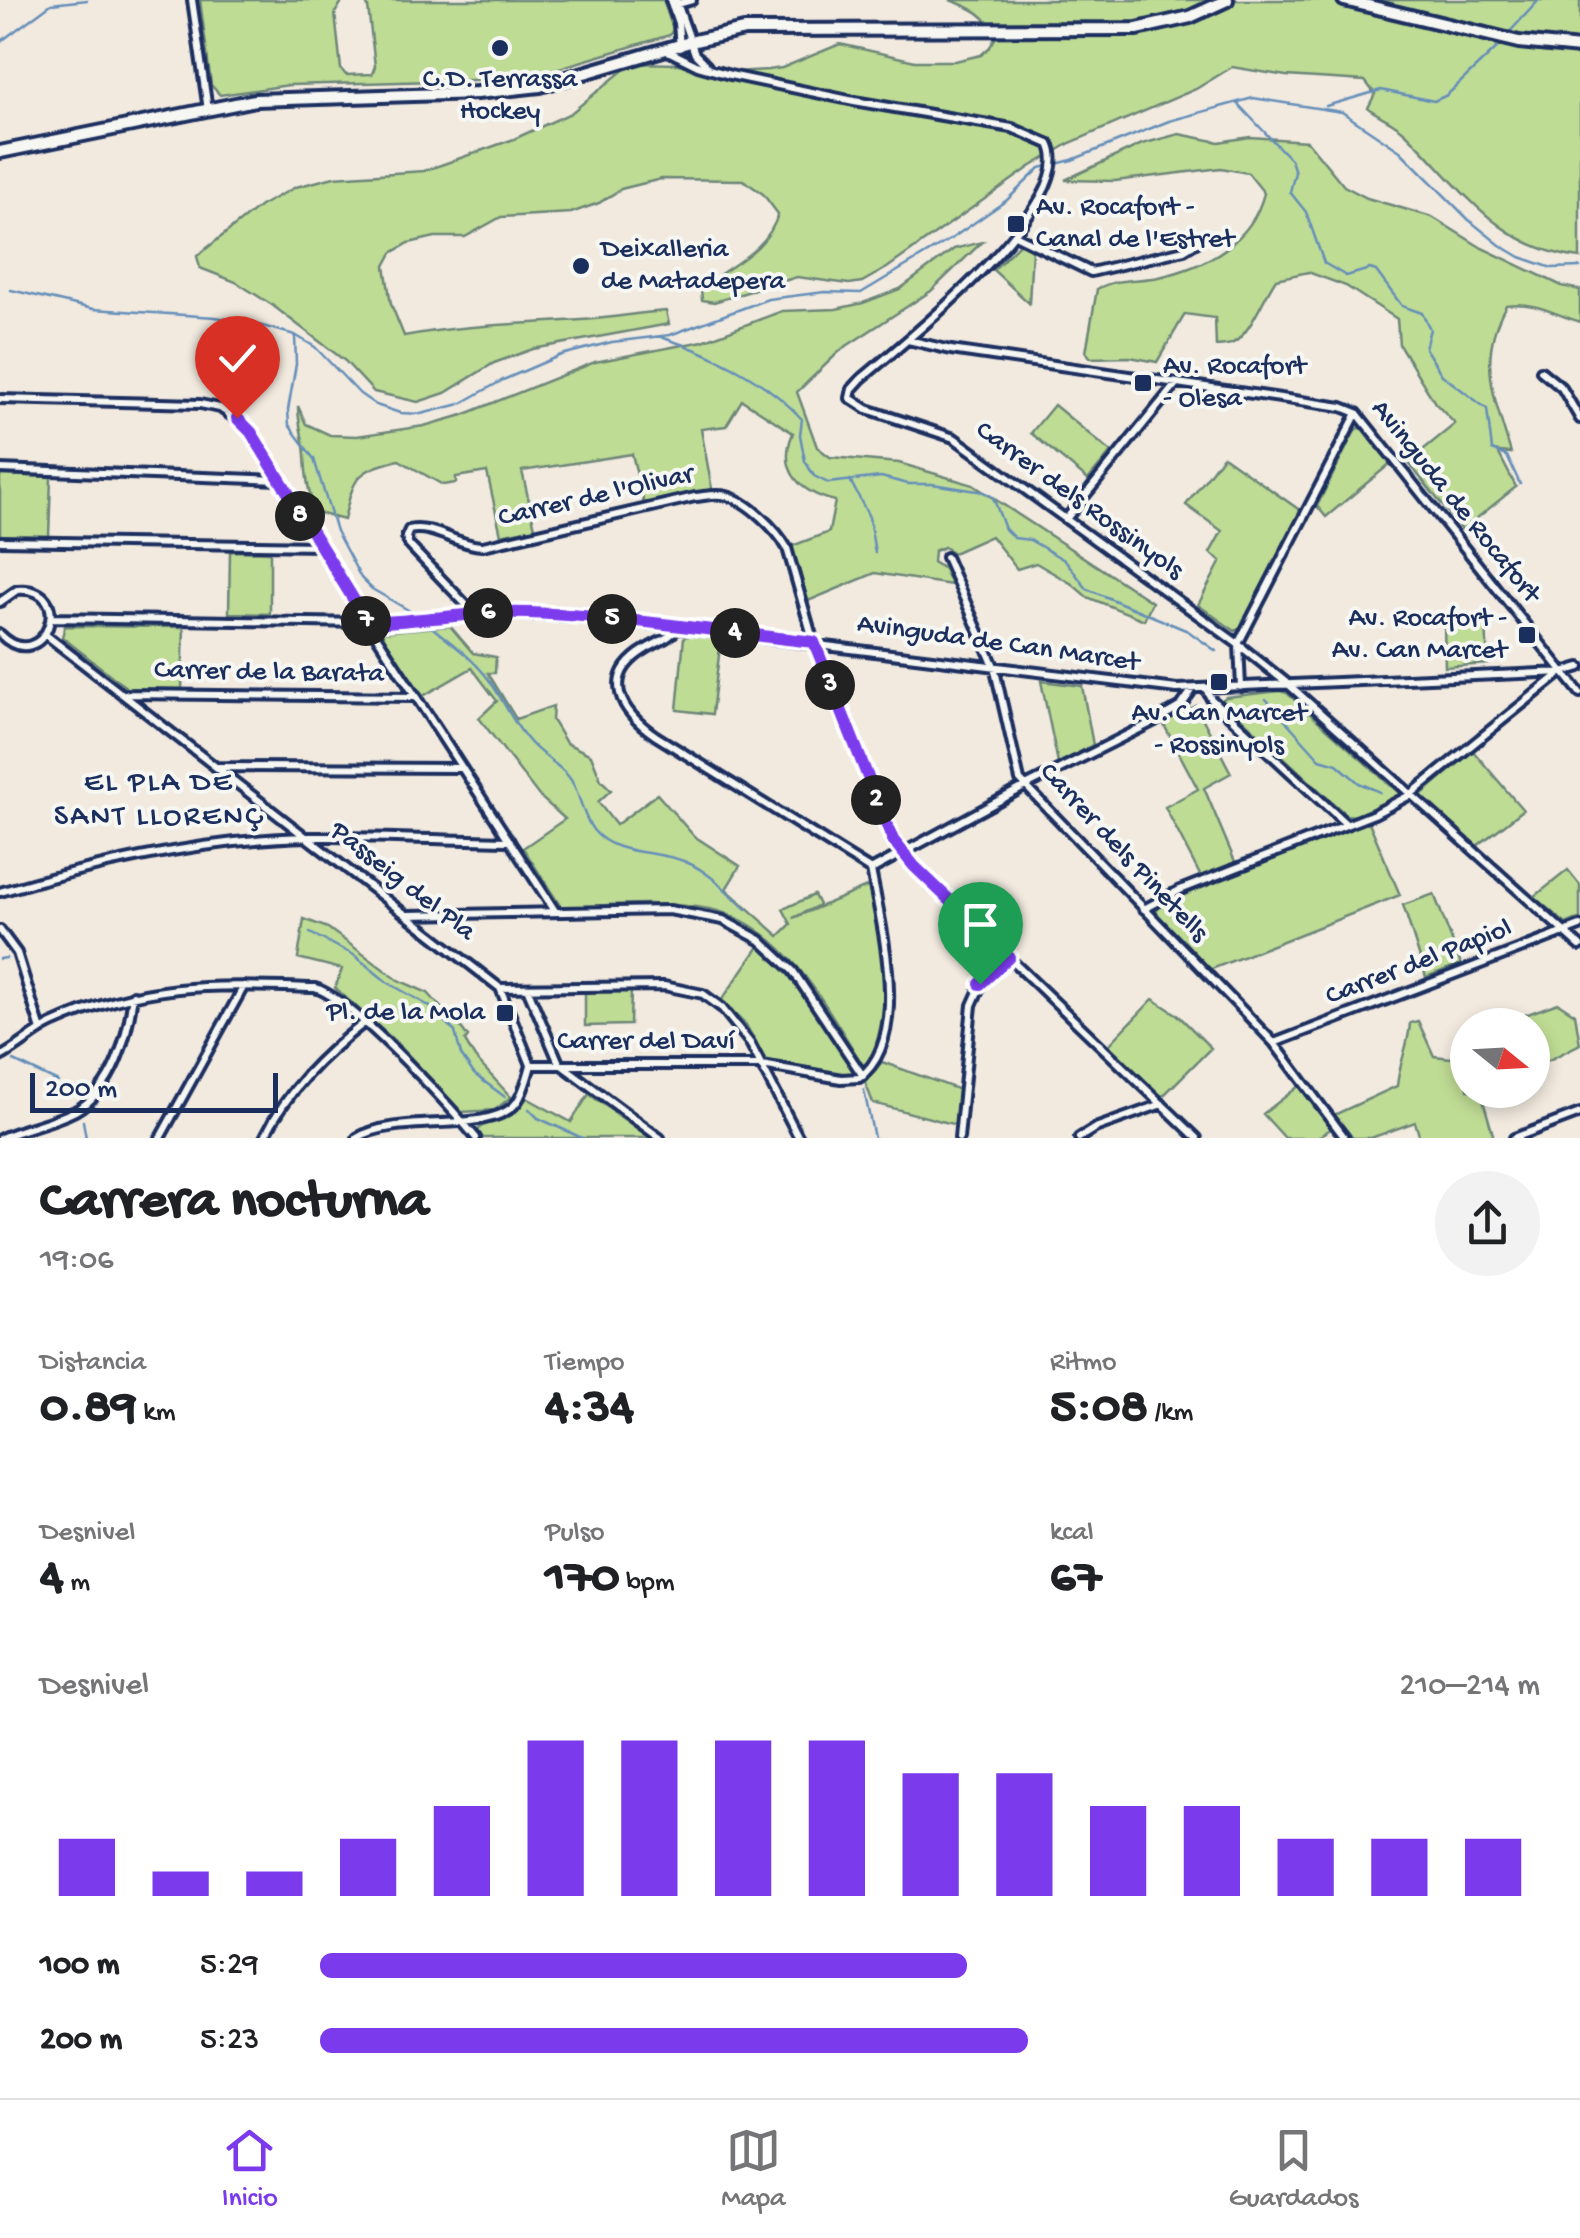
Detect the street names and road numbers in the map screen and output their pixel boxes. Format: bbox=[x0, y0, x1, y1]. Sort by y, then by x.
street label: Avinguda de Rocafort bbox=[1363, 394, 1549, 612]
street label: Carrer dels Rossinyols bbox=[968, 414, 1190, 588]
street label: Carrer de l'Olivar bbox=[495, 458, 699, 535]
street label: Avinguda de Can Marcet bbox=[855, 608, 1144, 680]
street label: Carrer de la Barata bbox=[154, 654, 386, 692]
street label: Carrer dels Pinetells bbox=[1031, 756, 1215, 950]
street label: Passeig del Pla bbox=[322, 814, 482, 950]
street label: Carrer del Papiol bbox=[1321, 912, 1517, 1014]
street label: Carrer del Daví bbox=[557, 1026, 736, 1059]

